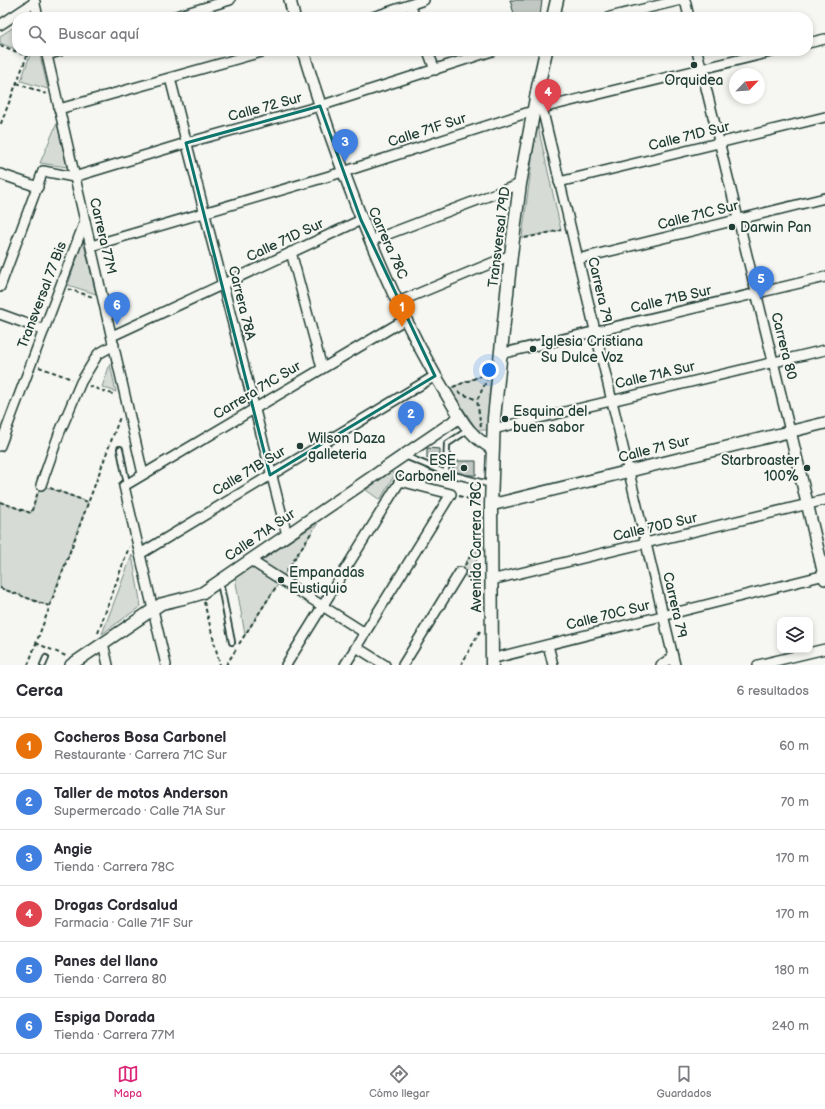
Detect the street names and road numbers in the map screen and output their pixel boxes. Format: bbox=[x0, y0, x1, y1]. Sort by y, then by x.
street label: Calle 72 Sur bbox=[226, 89, 305, 125]
street label: Calle 71F Sur bbox=[386, 109, 469, 151]
street label: Calle 71D Sur bbox=[647, 117, 732, 154]
street label: Transversal 79D bbox=[484, 185, 514, 289]
street label: Carrera 77M bbox=[86, 196, 120, 276]
street label: Calle 71C Sur bbox=[656, 197, 741, 233]
street label: Carrera 78C bbox=[365, 204, 411, 282]
street label: Calle 71D Sur bbox=[244, 214, 327, 265]
street label: Transversal 77 Bis bbox=[14, 239, 70, 351]
street label: Carrera 79 bbox=[584, 255, 616, 325]
street label: Carrera 78A bbox=[225, 264, 260, 342]
street label: Calle 71B Sur bbox=[629, 281, 714, 317]
street label: Carrera 80 bbox=[767, 311, 801, 381]
street label: Carrera 71C Sur bbox=[210, 357, 305, 423]
street label: Calle 71A Sur bbox=[613, 357, 697, 392]
street label: Calle 71 Sur bbox=[617, 432, 692, 466]
street label: Calle 71B Sur bbox=[209, 442, 290, 500]
street label: Avenida Carrera 78C bbox=[468, 481, 485, 613]
street label: Calle 71A Sur bbox=[221, 505, 299, 565]
street label: Calle 70D Sur bbox=[611, 509, 700, 545]
street label: Carrera 79 bbox=[659, 570, 691, 640]
street label: Calle 70C Sur bbox=[564, 596, 653, 634]

